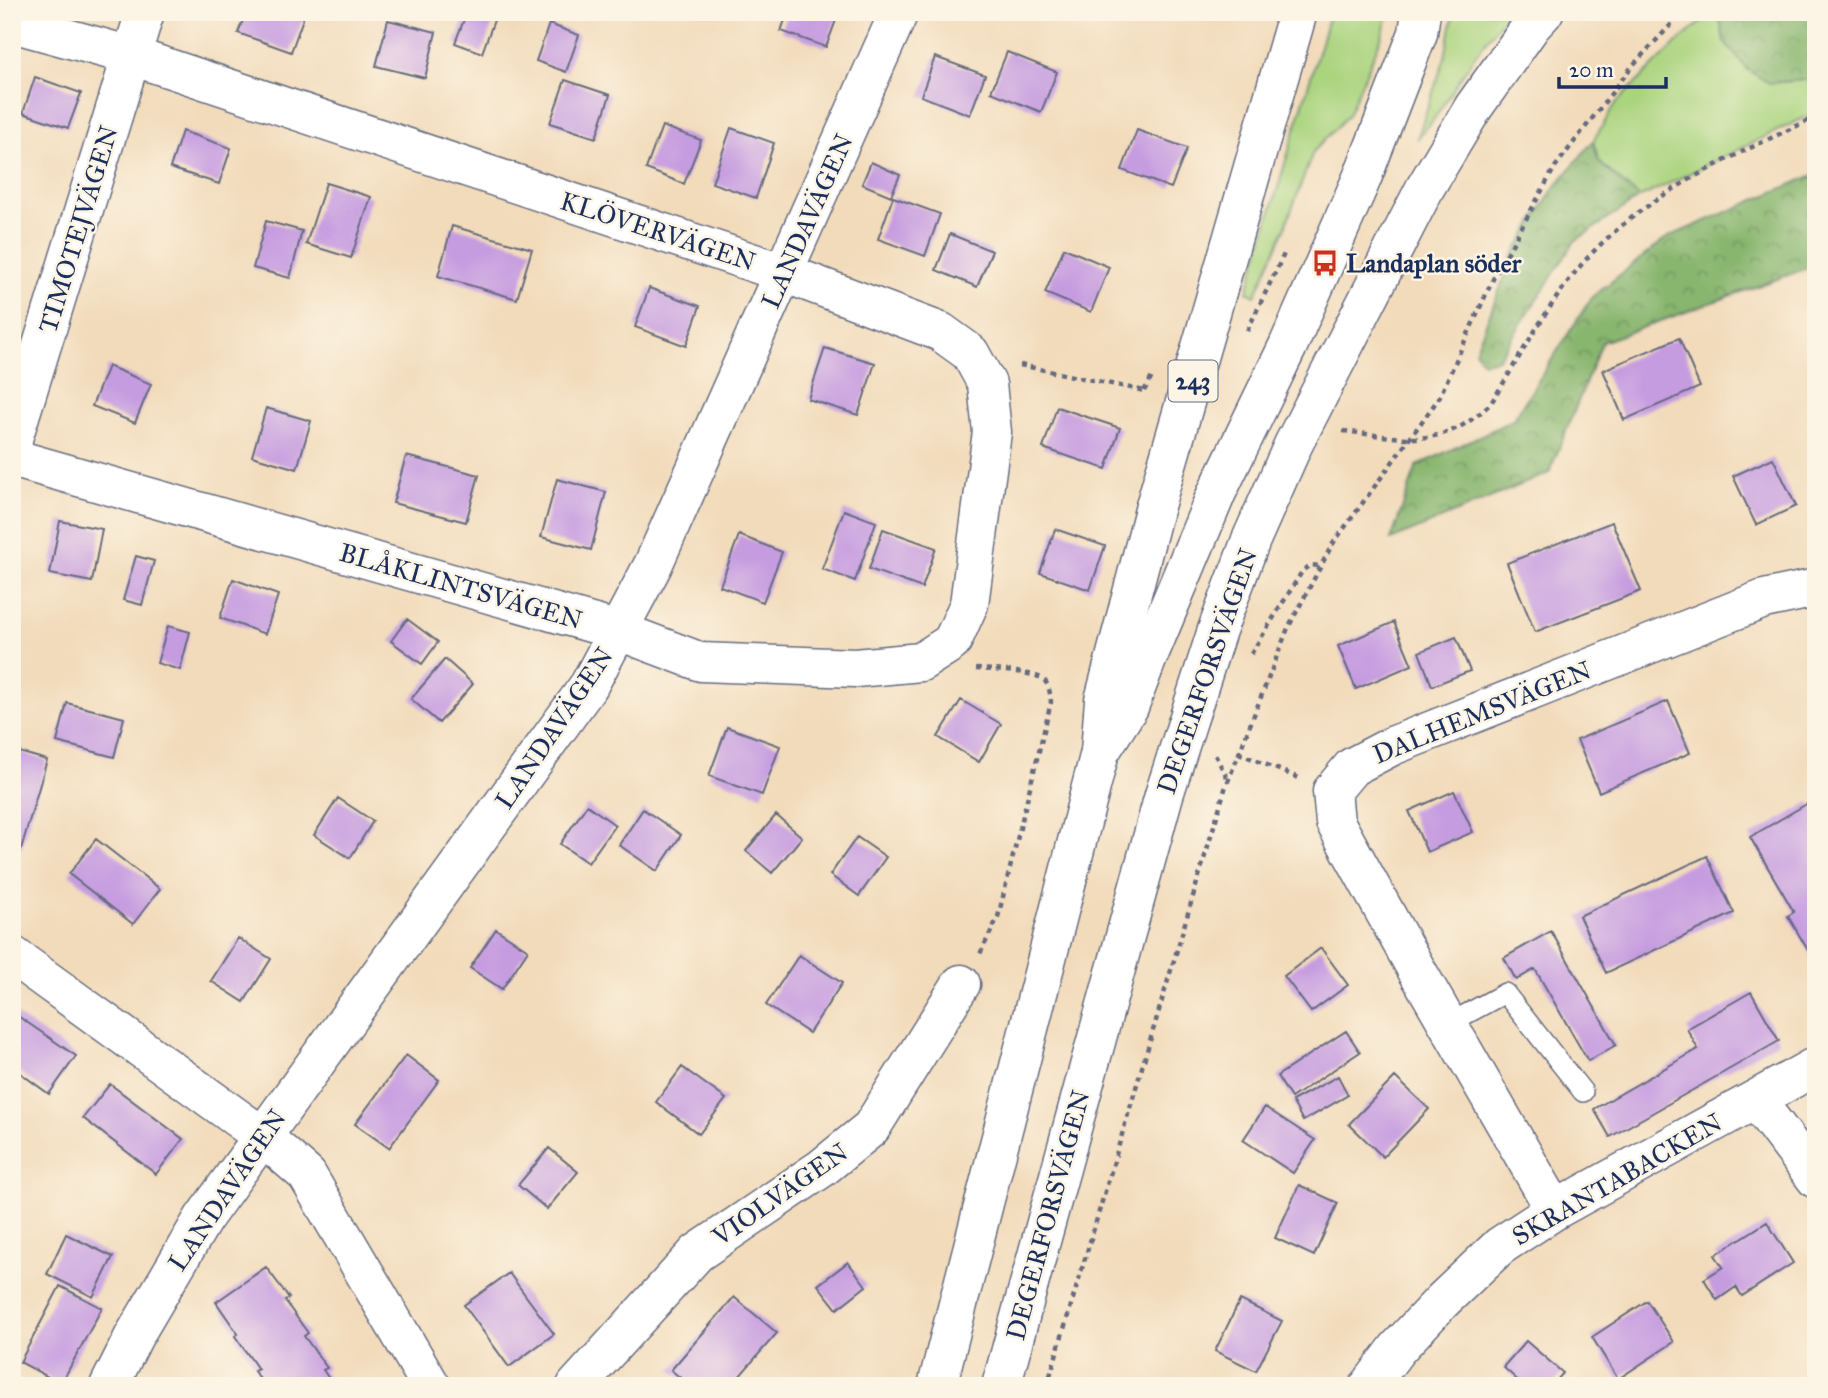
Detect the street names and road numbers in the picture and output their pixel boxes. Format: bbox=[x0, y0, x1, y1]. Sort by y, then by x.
street label: TIMOTEJVÄGEN bbox=[31, 121, 125, 337]
street label: LANDAVÄGEN bbox=[754, 129, 860, 313]
street label: KLÖVERVÄGEN bbox=[556, 184, 760, 278]
road number: 243 bbox=[1168, 360, 1218, 402]
street label: BLÅKLINTSVÄGEN bbox=[336, 536, 586, 636]
street label: DEGERFORSVÄGEN bbox=[1150, 544, 1264, 798]
street label: LANDAVÄGEN bbox=[488, 641, 620, 815]
street label: DALHEMSVÄGEN bbox=[1368, 654, 1596, 770]
street label: DEGERFORSVÄGEN bbox=[999, 1086, 1097, 1344]
street label: LANDAVÄGEN bbox=[161, 1103, 293, 1277]
street label: SKRANTABACKEN bbox=[1506, 1106, 1728, 1252]
street label: VIOLVÄGEN bbox=[705, 1136, 854, 1253]

